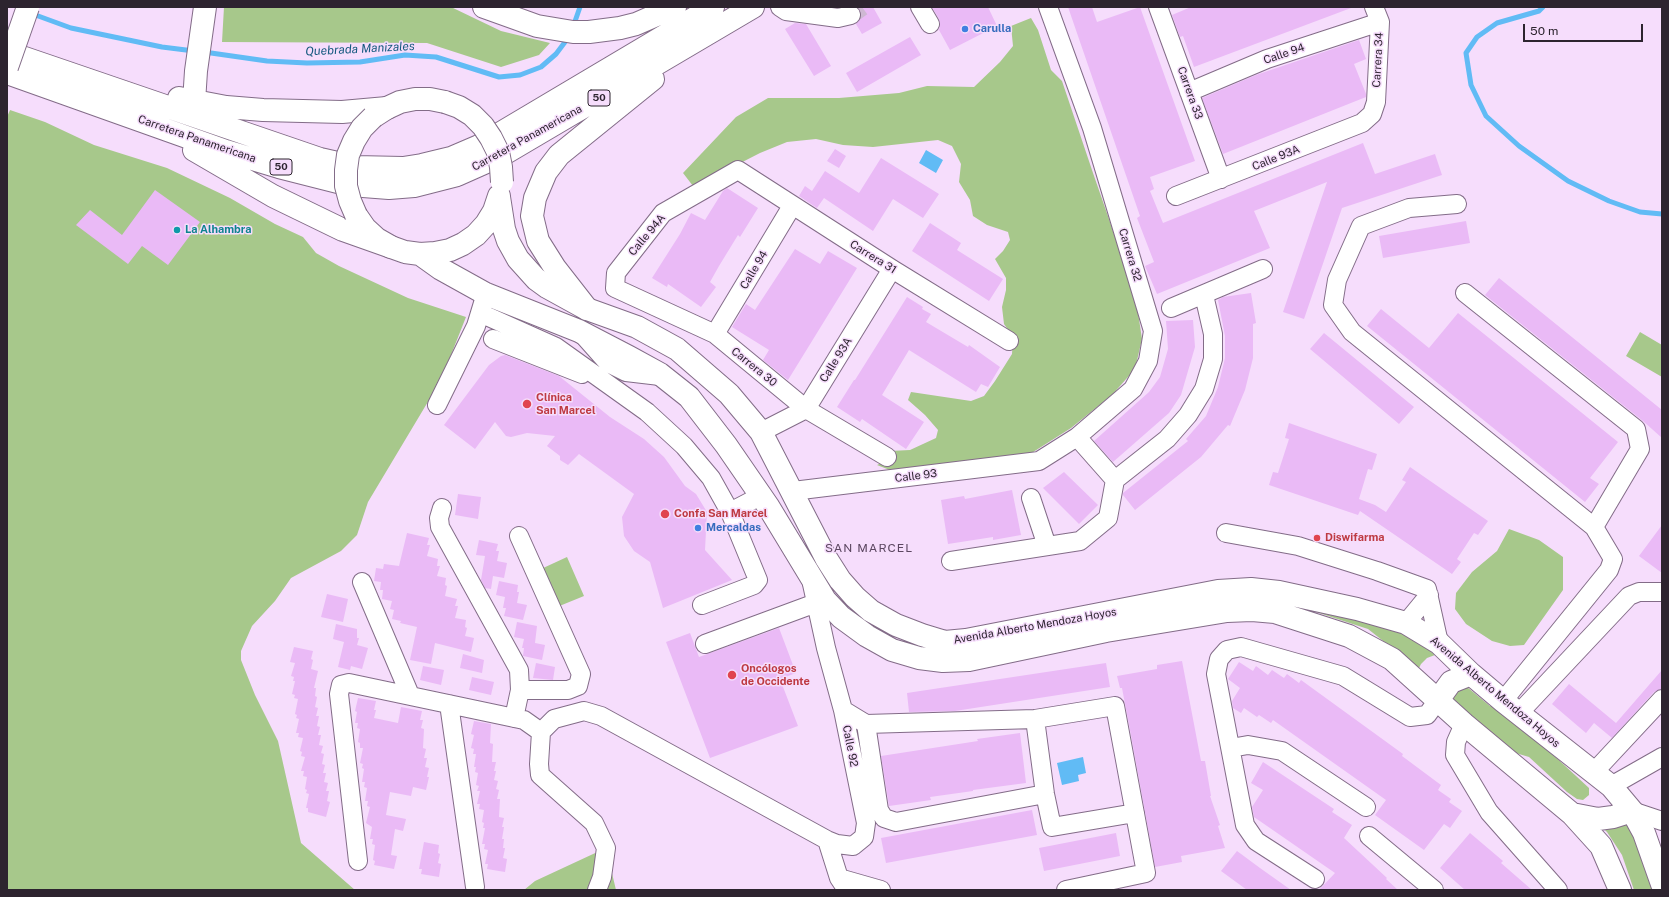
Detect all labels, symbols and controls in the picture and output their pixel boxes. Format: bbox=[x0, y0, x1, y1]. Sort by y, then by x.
scale bar bbox=[1525, 16, 1645, 42]
place label: Carulla bbox=[973, 22, 1011, 36]
marker: Carulla bbox=[960, 24, 970, 34]
text: 50 m bbox=[1530, 24, 1558, 38]
street label: Carrera 34 bbox=[1370, 32, 1386, 88]
water label: Quebrada Manizales bbox=[305, 39, 415, 59]
street label: Calle 94 bbox=[1262, 41, 1306, 67]
street label: Carrera 33 bbox=[1174, 65, 1206, 121]
road number: 50 bbox=[588, 90, 610, 106]
street label: Carretera Panamericana bbox=[470, 102, 584, 174]
street label: Carretera Panamericana bbox=[136, 113, 258, 165]
street label: Calle 93A bbox=[1250, 142, 1302, 174]
road number: 50 bbox=[270, 159, 292, 175]
street label: Calle 94A bbox=[626, 211, 668, 259]
place label: La Alhambra bbox=[185, 223, 251, 237]
marker: La Alhambra bbox=[172, 225, 182, 235]
street label: Carrera 32 bbox=[1116, 227, 1144, 283]
street label: Carrera 31 bbox=[847, 237, 899, 277]
street label: Calle 94 bbox=[737, 248, 771, 292]
street label: Calle 93A bbox=[817, 335, 855, 385]
street label: Carrera 30 bbox=[729, 345, 779, 389]
place label: Clínica San Marcel bbox=[536, 391, 596, 417]
marker: Clínica San Marcel bbox=[521, 398, 533, 410]
street label: Calle 93 bbox=[894, 467, 938, 485]
place label: Confa San Marcel bbox=[674, 507, 767, 521]
marker: Confa San Marcel bbox=[659, 508, 671, 520]
place label: Mercaldas bbox=[706, 521, 761, 535]
marker: Mercaldas bbox=[693, 523, 703, 533]
place label: Diswifarma bbox=[1325, 531, 1385, 545]
marker: Diswifarma bbox=[1312, 533, 1322, 543]
district label: SAN MARCEL bbox=[825, 541, 913, 555]
street label: Avenida Alberto Mendoza Hoyos bbox=[952, 605, 1118, 647]
street label: Avenida Alberto Mendoza Hoyos bbox=[1427, 634, 1563, 750]
place label: Oncólogos de Occidente bbox=[741, 662, 810, 688]
marker: Oncólogos de Occidente bbox=[726, 669, 738, 681]
street label: Calle 92 bbox=[840, 724, 860, 768]

